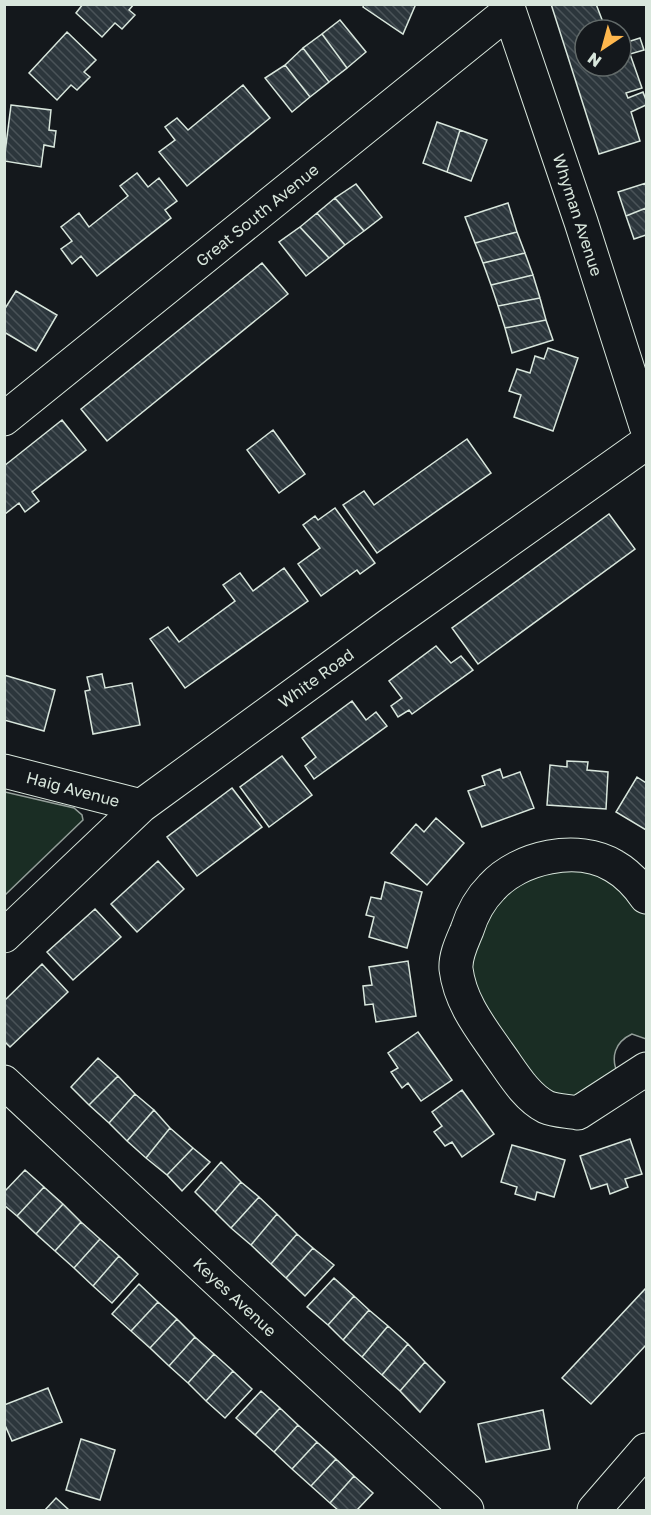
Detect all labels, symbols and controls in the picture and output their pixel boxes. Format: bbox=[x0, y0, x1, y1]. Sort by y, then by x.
north arrow bbox=[573, 18, 633, 78]
text: N bbox=[583, 48, 605, 72]
street label: Whyman Avenue bbox=[549, 151, 607, 279]
street label: Great South Avenue bbox=[192, 159, 322, 271]
street label: White Road bbox=[274, 644, 358, 712]
street label: Haig Avenue bbox=[24, 767, 122, 811]
street label: Keyes Avenue bbox=[189, 1253, 281, 1341]

